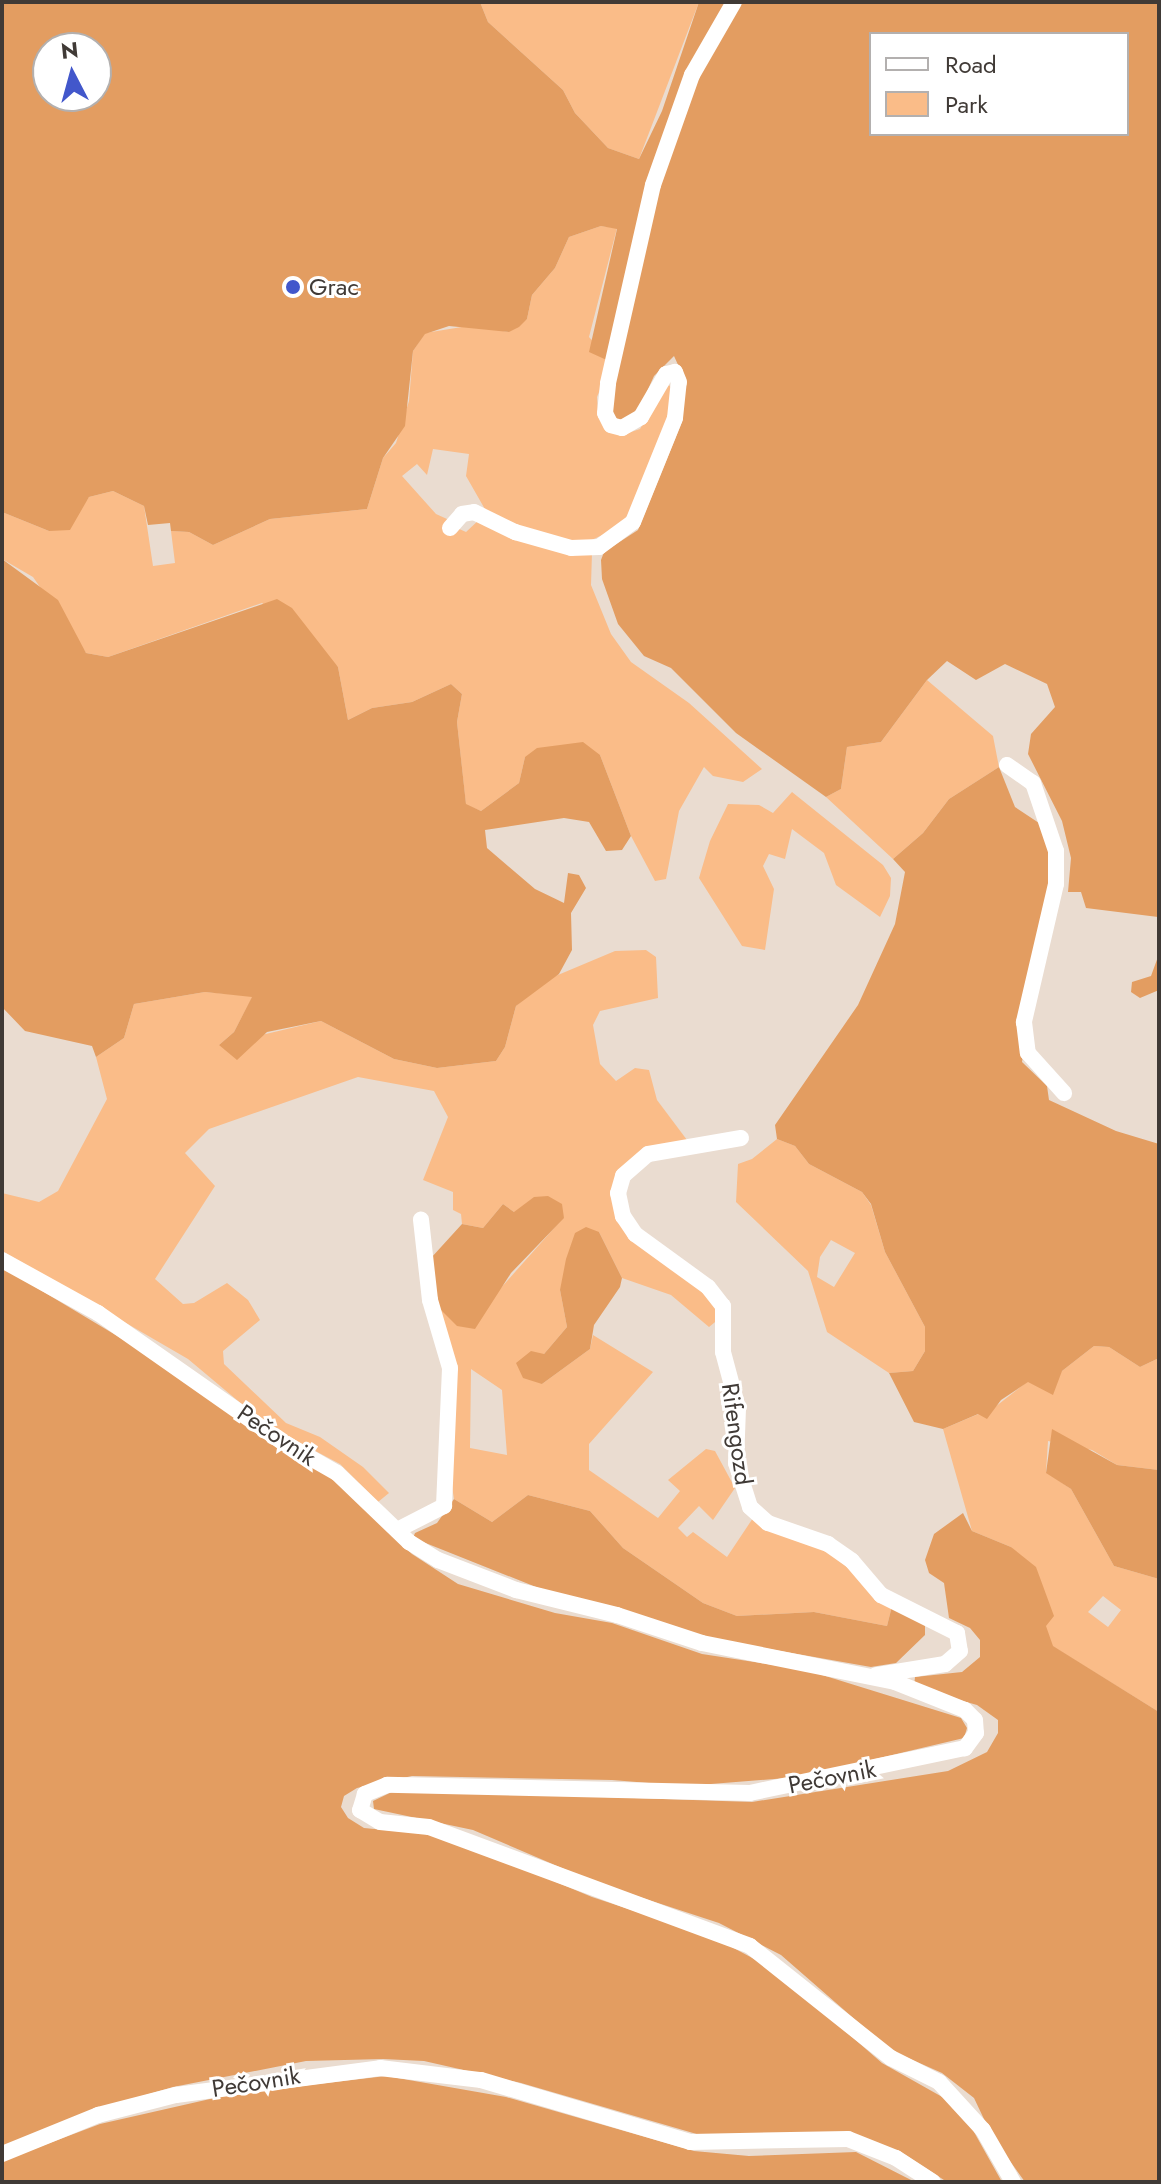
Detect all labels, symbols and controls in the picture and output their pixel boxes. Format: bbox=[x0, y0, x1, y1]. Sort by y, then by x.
north arrow bbox=[32, 32, 112, 112]
legend bbox=[869, 32, 1129, 136]
text: N bbox=[59, 33, 80, 67]
text: Road bbox=[945, 47, 997, 82]
text: Park bbox=[945, 87, 988, 122]
place label: Grac bbox=[309, 273, 359, 301]
marker: Grac bbox=[284, 278, 302, 296]
street label: Rifengozd bbox=[716, 1381, 758, 1487]
street label: Pečovnik bbox=[232, 1398, 322, 1472]
street label: Pečovnik bbox=[786, 1754, 878, 1800]
street label: Pečovnik bbox=[210, 2061, 302, 2103]

